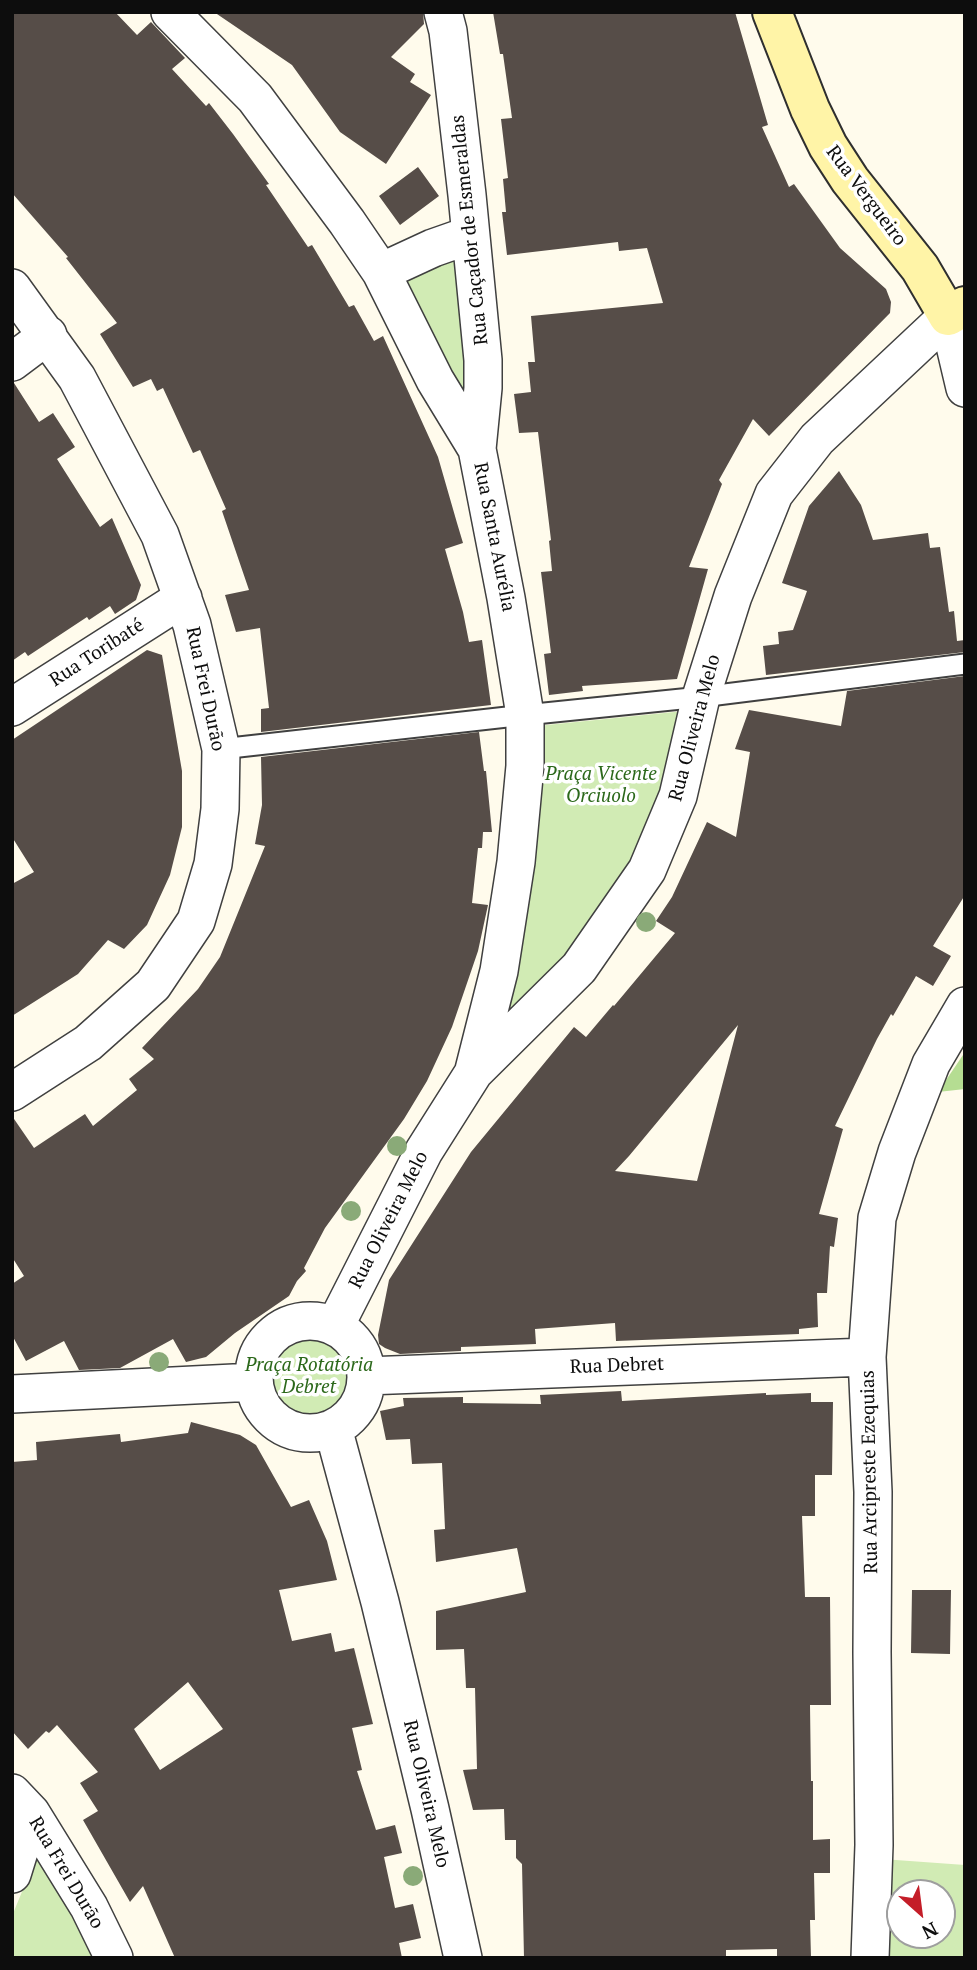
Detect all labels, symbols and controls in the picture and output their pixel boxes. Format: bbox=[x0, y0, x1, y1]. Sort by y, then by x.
street label: Rua Caçador de Esmeraldas bbox=[447, 114, 493, 346]
street label: Rua Vergueiro bbox=[821, 141, 911, 251]
street label: Rua Santa Aurélia bbox=[468, 461, 520, 613]
street label: Rua Toribaté bbox=[46, 614, 148, 692]
street label: Rua Frei Durão bbox=[181, 625, 229, 753]
street label: Rua Oliveira Melo bbox=[664, 652, 726, 804]
park label: Praça Vicente Orciuolo bbox=[545, 764, 657, 808]
street label: Rua Oliveira Melo bbox=[345, 1148, 433, 1292]
street label: Rua Debret bbox=[569, 1353, 665, 1379]
park label: Praça Rotatória Debret bbox=[245, 1355, 373, 1399]
street label: Rua Arcipreste Ezequias bbox=[857, 1370, 883, 1574]
street label: Rua Oliveira Melo bbox=[398, 1718, 454, 1870]
street label: Rua Frei Durão bbox=[24, 1813, 108, 1933]
north arrow bbox=[886, 1879, 956, 1949]
text: N bbox=[918, 1917, 942, 1946]

